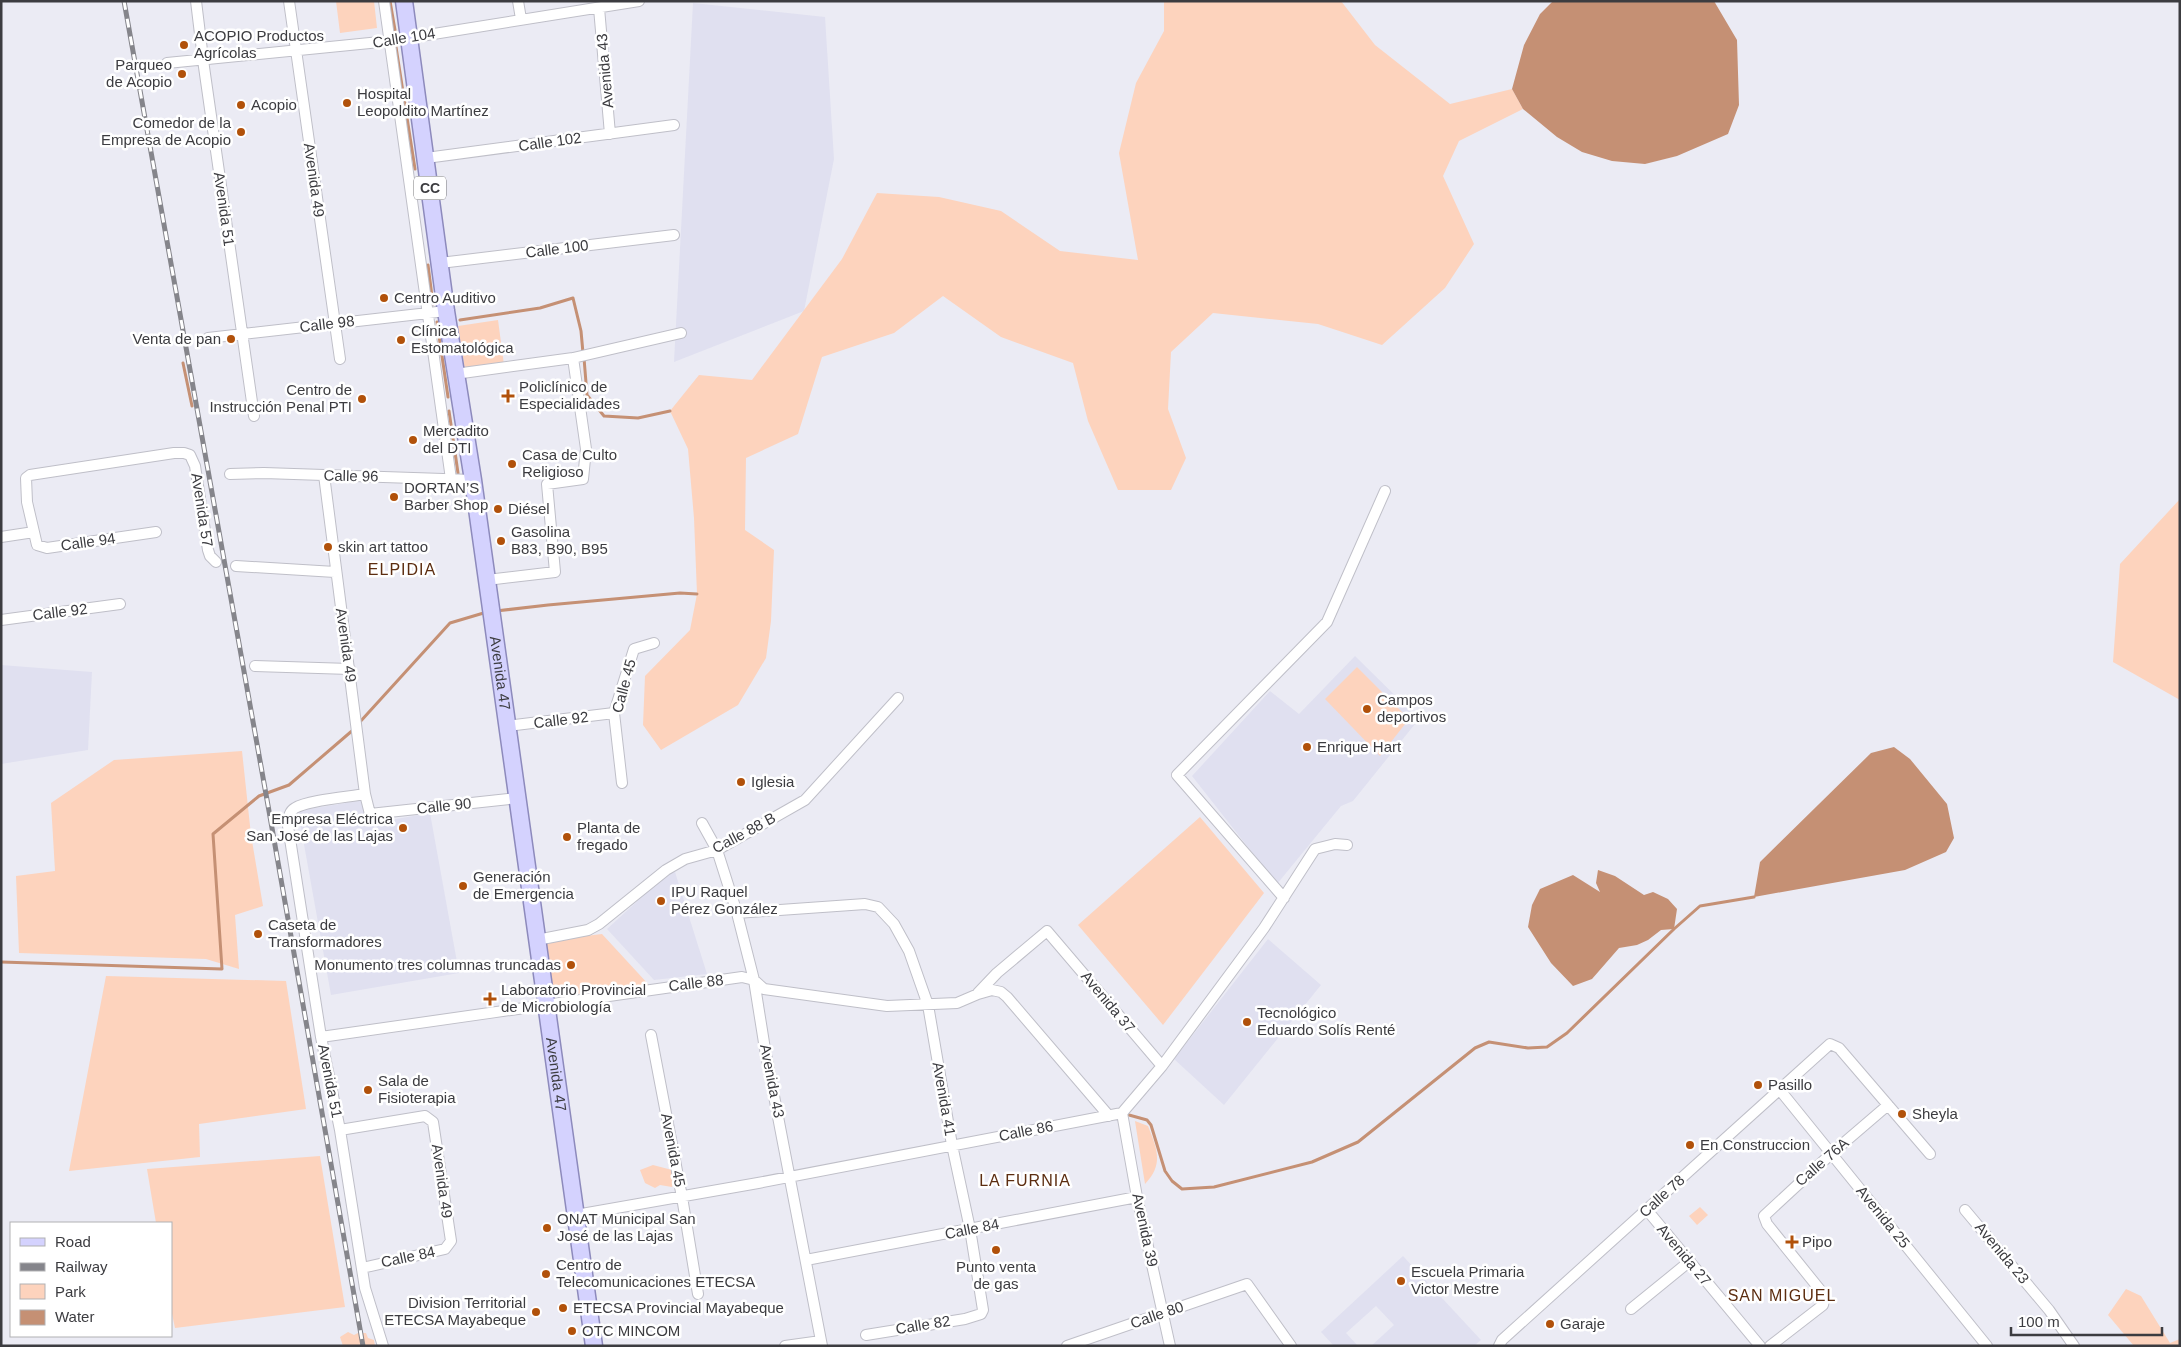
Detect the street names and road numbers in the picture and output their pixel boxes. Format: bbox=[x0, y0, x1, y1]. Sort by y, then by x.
street label: Calle 104 bbox=[371, 24, 437, 51]
street label: Avenida 43 bbox=[593, 33, 616, 109]
street label: Calle 102 bbox=[517, 129, 583, 154]
street label: Avenida 49 bbox=[301, 142, 328, 218]
street label: Avenida 51 bbox=[211, 171, 238, 247]
road number: CC bbox=[414, 177, 446, 200]
street label: Calle 100 bbox=[524, 236, 589, 261]
street label: Calle 98 bbox=[299, 312, 355, 335]
street label: Calle 96 bbox=[323, 467, 379, 484]
street label: Avenida 57 bbox=[188, 472, 217, 548]
street label: Calle 94 bbox=[59, 529, 116, 554]
street label: Calle 92 bbox=[32, 600, 88, 623]
street label: Avenida 49 bbox=[333, 607, 360, 683]
street label: Avenida 47 bbox=[487, 635, 514, 711]
street label: Calle 45 bbox=[608, 657, 639, 715]
street label: Calle 92 bbox=[533, 708, 589, 731]
street label: Calle 90 bbox=[416, 794, 472, 817]
street label: Calle 88 B bbox=[709, 809, 778, 856]
street label: Avenida 37 bbox=[1078, 968, 1139, 1036]
street label: Calle 88 bbox=[668, 971, 724, 994]
street label: Avenida 47 bbox=[543, 1036, 570, 1112]
street label: Avenida 51 bbox=[315, 1043, 346, 1119]
street label: Avenida 43 bbox=[757, 1043, 788, 1119]
street label: Avenida 41 bbox=[930, 1061, 959, 1137]
street label: Avenida 45 bbox=[658, 1112, 689, 1188]
street label: Calle 86 bbox=[997, 1117, 1055, 1144]
street label: Calle 76A bbox=[1792, 1134, 1852, 1189]
street label: Avenida 49 bbox=[429, 1143, 456, 1219]
street label: Calle 78 bbox=[1636, 1171, 1688, 1220]
street label: Avenida 25 bbox=[1853, 1182, 1914, 1251]
street label: Avenida 39 bbox=[1129, 1192, 1162, 1268]
street label: Calle 84 bbox=[943, 1215, 1001, 1242]
street label: Avenida 23 bbox=[1972, 1219, 2033, 1287]
street label: Avenida 27 bbox=[1654, 1221, 1715, 1289]
street label: Calle 84 bbox=[379, 1242, 437, 1271]
street label: Calle 80 bbox=[1128, 1298, 1186, 1332]
street label: Calle 82 bbox=[894, 1312, 951, 1337]

